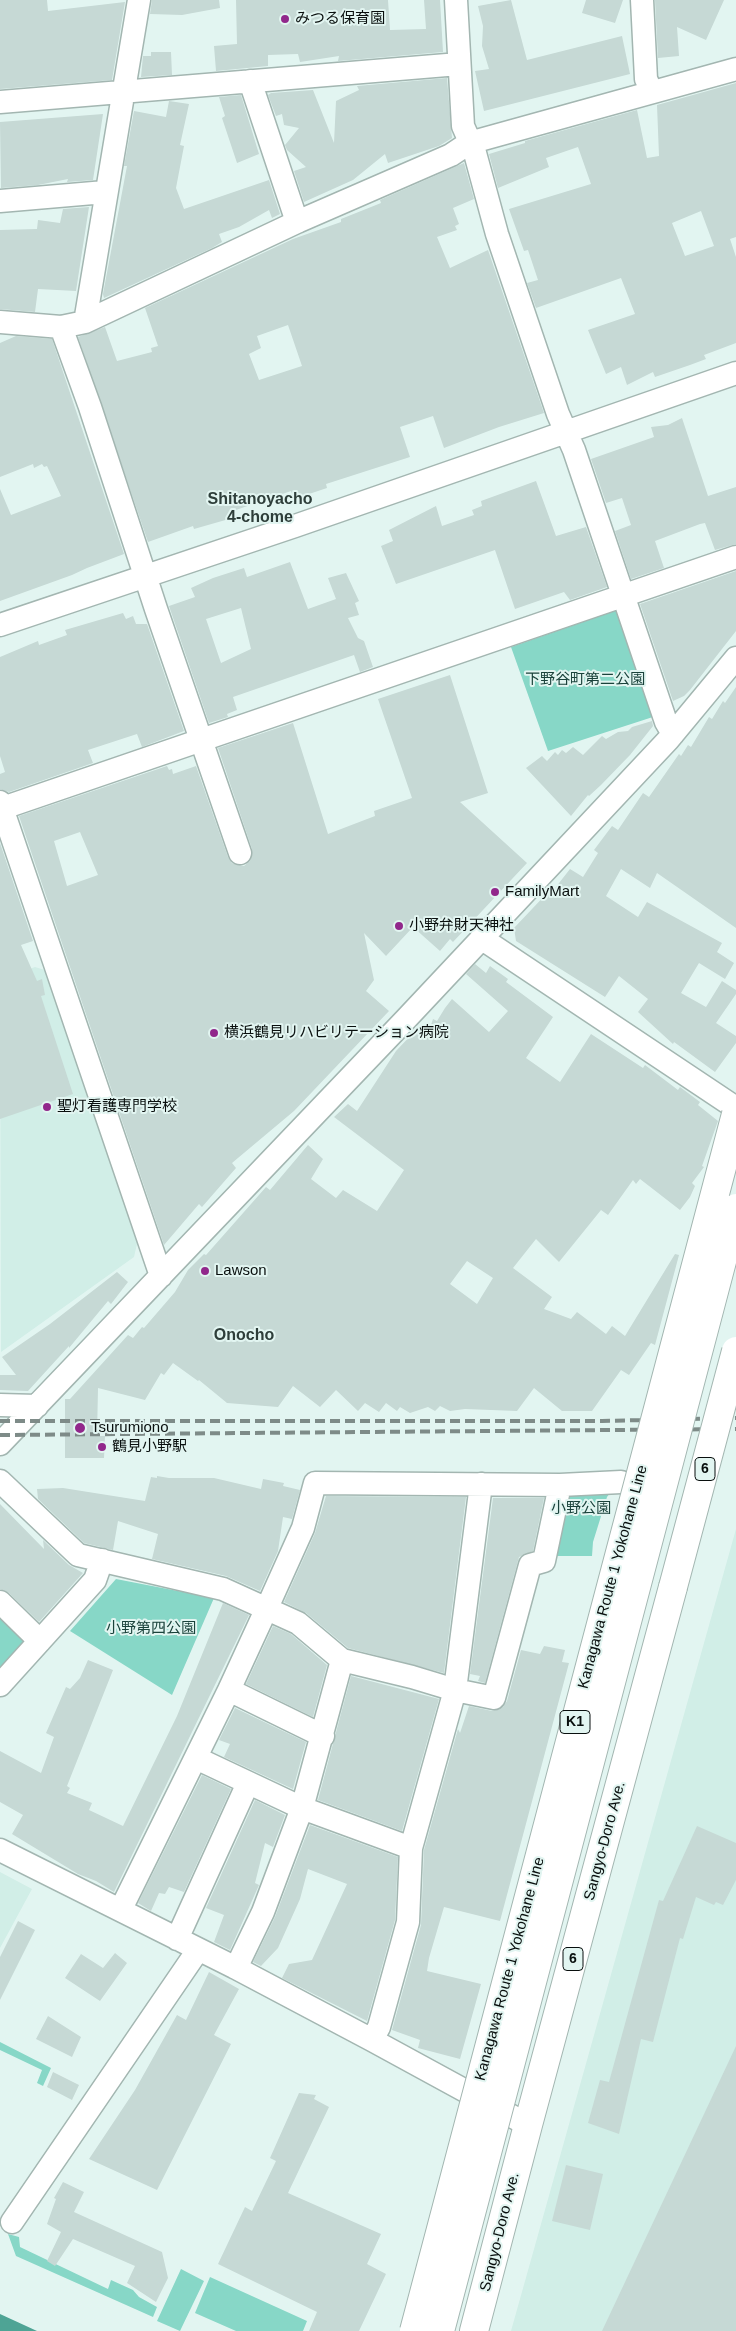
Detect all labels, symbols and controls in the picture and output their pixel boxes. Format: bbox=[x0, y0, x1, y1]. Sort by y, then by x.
place label: みつる保育園 bbox=[295, 10, 385, 28]
marker: みつる保育園 bbox=[279, 13, 291, 25]
district label: Shitanoyacho 4-chome bbox=[208, 490, 312, 528]
park label: 下野谷町第二公園 bbox=[525, 671, 645, 689]
place label: FamilyMart bbox=[505, 883, 579, 901]
marker: FamilyMart bbox=[489, 886, 501, 898]
place label: 小野弁財天神社 bbox=[409, 917, 514, 935]
marker: 小野弁財天神社 bbox=[393, 920, 405, 932]
place label: 横浜鶴見リハビリテーション病院 bbox=[224, 1024, 449, 1042]
marker: 横浜鶴見リハビリテーション病院 bbox=[208, 1027, 220, 1039]
place label: 聖灯看護専門学校 bbox=[57, 1098, 177, 1116]
marker: 聖灯看護専門学校 bbox=[41, 1101, 53, 1113]
place label: Lawson bbox=[215, 1262, 267, 1280]
marker: Lawson bbox=[199, 1265, 211, 1277]
district label: Onocho bbox=[214, 1326, 274, 1346]
place label: Tsurumiono bbox=[91, 1419, 169, 1437]
marker: Tsurumiono bbox=[73, 1421, 87, 1435]
place label: 鶴見小野駅 bbox=[112, 1438, 187, 1456]
marker: 鶴見小野駅 bbox=[96, 1441, 108, 1453]
road number: 6 bbox=[695, 1458, 715, 1480]
street label: Kanagawa Route 1 Yokohane Line bbox=[574, 1463, 652, 1691]
park label: 小野公園 bbox=[551, 1500, 611, 1518]
park label: 小野第四公園 bbox=[106, 1620, 196, 1638]
road number: K1 bbox=[560, 1710, 590, 1734]
street label: Sangyo-Doro Ave. bbox=[580, 1780, 630, 1902]
street label: Kanagawa Route 1 Yokohane Line bbox=[471, 1855, 549, 2083]
road number: 6 bbox=[563, 1948, 583, 1970]
street label: Sangyo-Doro Ave. bbox=[476, 2170, 524, 2294]

